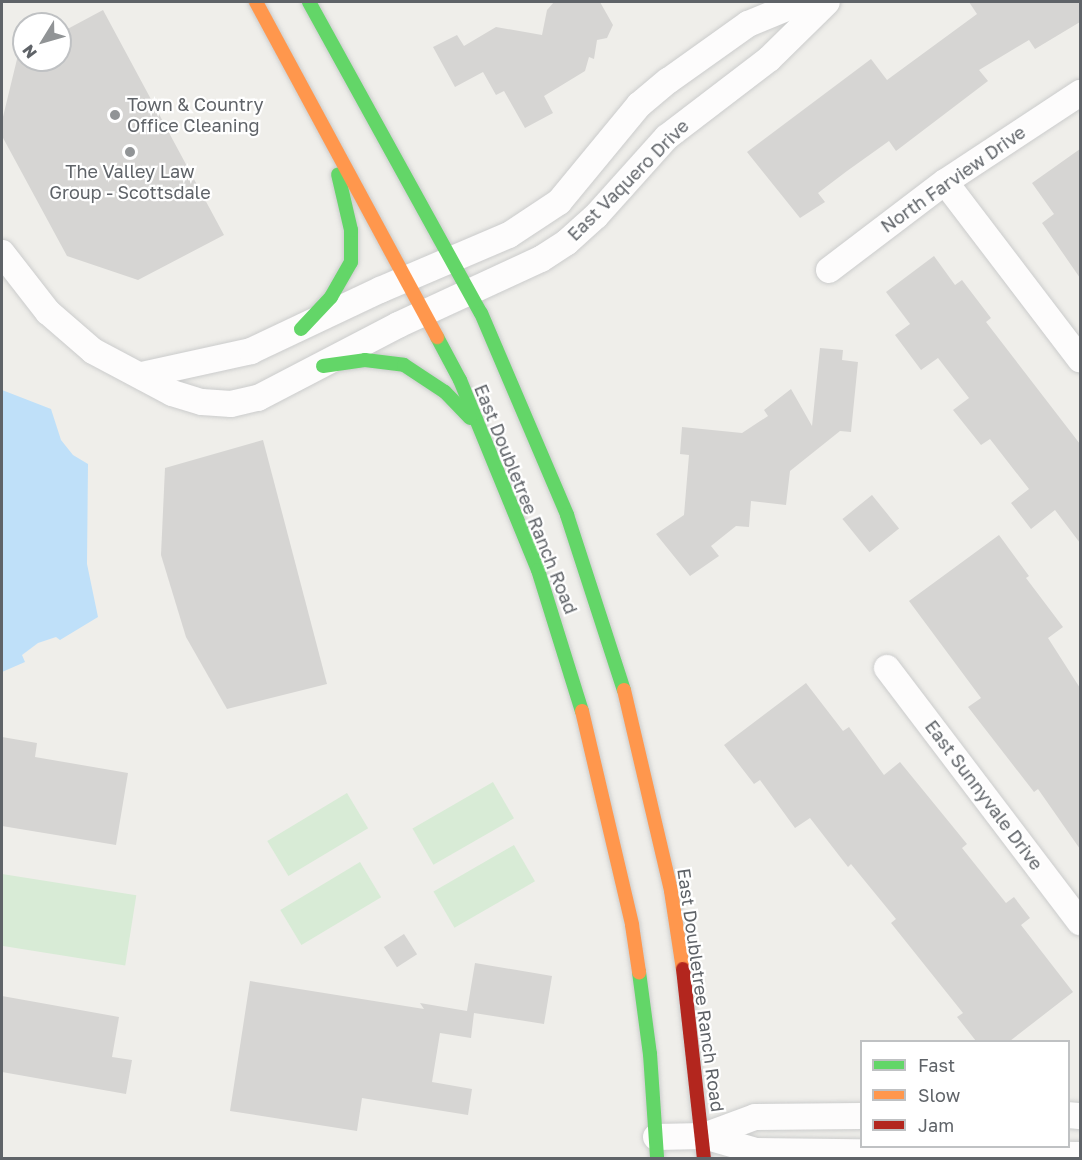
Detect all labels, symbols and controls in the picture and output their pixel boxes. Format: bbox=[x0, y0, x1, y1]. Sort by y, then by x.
north arrow bbox=[12, 12, 72, 72]
text: N bbox=[18, 41, 41, 63]
place label: Town & Country Office Cleaning bbox=[127, 94, 264, 136]
marker: Town & Country Office Cleaning bbox=[108, 108, 122, 122]
street label: East Vaquero Drive bbox=[563, 115, 693, 245]
street label: North Farview Drive bbox=[877, 121, 1029, 237]
marker: The Valley Law Group - Scottsdale bbox=[123, 145, 137, 159]
place label: The Valley Law Group - Scottsdale bbox=[49, 161, 211, 204]
street label: East Doubletree Ranch Road bbox=[470, 381, 582, 617]
street label: East Sunnyvale Drive bbox=[921, 716, 1047, 874]
street label: East Doubletree Ranch Road bbox=[673, 867, 729, 1113]
legend bbox=[860, 1040, 1070, 1148]
text: Fast bbox=[918, 1054, 955, 1076]
text: Slow bbox=[918, 1084, 960, 1106]
text: Jam bbox=[918, 1114, 954, 1136]

